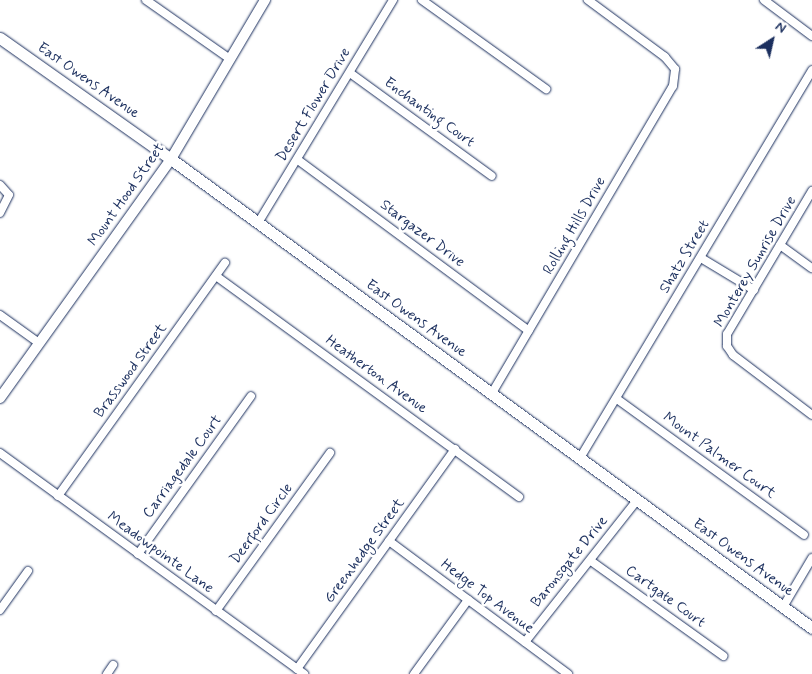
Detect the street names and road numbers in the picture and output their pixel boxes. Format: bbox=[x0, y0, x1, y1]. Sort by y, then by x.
street label: East Owens Avenue bbox=[32, 38, 144, 124]
street label: Desert Flower Drive bbox=[273, 45, 355, 165]
street label: Enchanting Court bbox=[379, 73, 479, 153]
street label: Mount Hood Street bbox=[85, 140, 169, 250]
street label: Rolling Hills Drive bbox=[540, 174, 610, 278]
street label: Monterey Sunrise Drive bbox=[710, 192, 802, 332]
street label: Stargazer Drive bbox=[376, 196, 468, 272]
street label: Shatz Street bbox=[655, 216, 715, 298]
street label: East Owens Avenue bbox=[361, 276, 471, 362]
street label: Brasswood Street bbox=[91, 320, 171, 422]
street label: Heatherton Avenue bbox=[320, 331, 432, 419]
street label: Mount Palmer Court bbox=[660, 409, 778, 503]
street label: Carriagedale Court bbox=[140, 412, 226, 522]
street label: Deerford Circle bbox=[227, 480, 297, 568]
street label: Greenhedge Street bbox=[321, 495, 409, 607]
street label: Meadowpointe Lane bbox=[103, 508, 217, 598]
street label: Baronsgate Drive bbox=[528, 513, 612, 611]
street label: East Owens Avenue bbox=[688, 515, 798, 601]
street label: Hedge Top Avenue bbox=[436, 555, 538, 639]
street label: Cartgate Court bbox=[620, 561, 710, 633]

